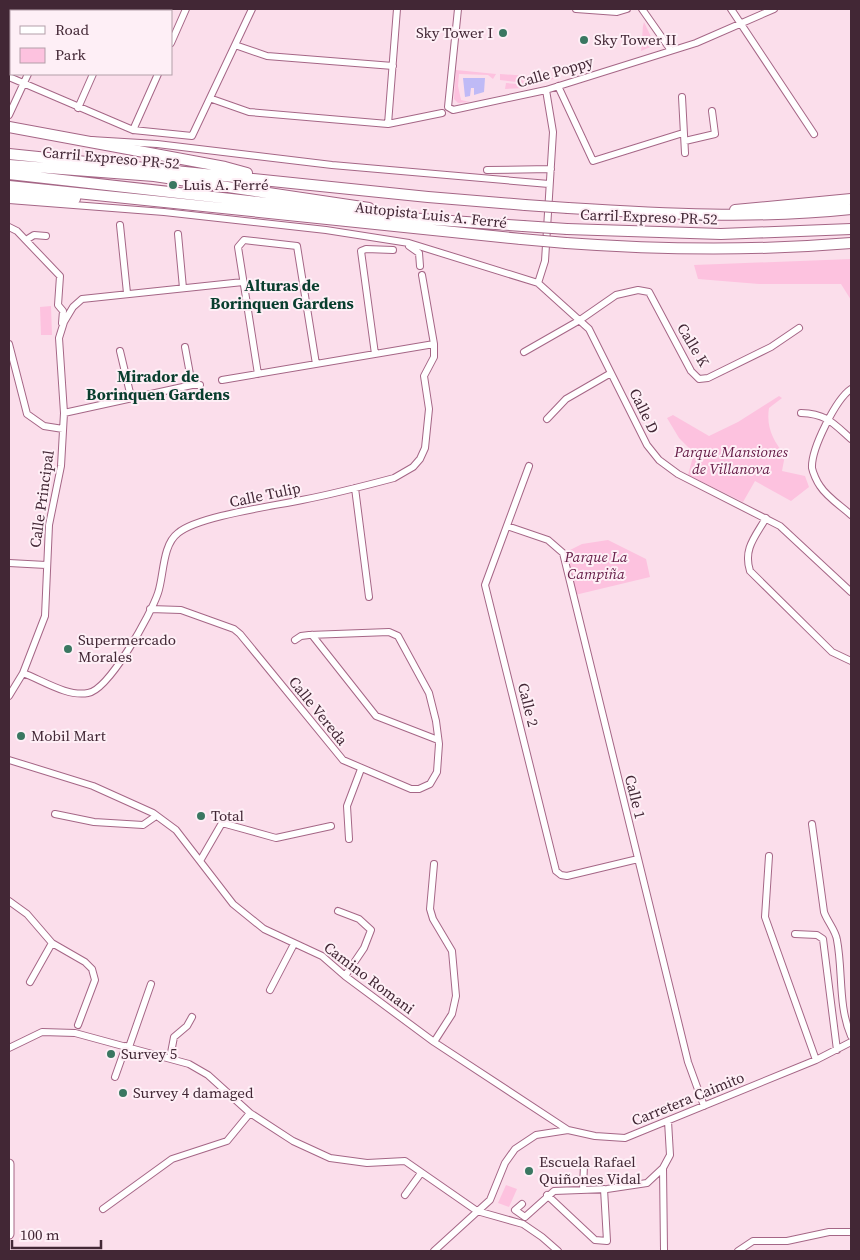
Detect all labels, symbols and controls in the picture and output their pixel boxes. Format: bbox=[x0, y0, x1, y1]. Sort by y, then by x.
legend bbox=[10, 10, 172, 75]
text: Road bbox=[55, 19, 89, 40]
place label: Sky Tower I bbox=[416, 22, 493, 43]
marker: Sky Tower I bbox=[497, 27, 509, 39]
place label: Sky Tower II bbox=[594, 29, 677, 50]
marker: Sky Tower II bbox=[578, 34, 590, 46]
text: Park bbox=[55, 44, 87, 65]
street label: Calle Poppy bbox=[514, 50, 596, 92]
street label: Carril Expreso PR-52 bbox=[42, 141, 181, 174]
place label: Luis A. Ferré bbox=[183, 174, 269, 195]
marker: Luis A. Ferré bbox=[167, 179, 179, 191]
street label: Autopista Luis A. Ferré bbox=[354, 196, 508, 233]
street label: Carril Expreso PR-52 bbox=[580, 204, 718, 229]
district label: Alturas de Borinquen Gardens bbox=[210, 274, 354, 314]
street label: Calle K bbox=[672, 319, 715, 370]
district label: Mirador de Borinquen Gardens bbox=[86, 365, 230, 405]
street label: Calle D bbox=[625, 385, 664, 437]
park label: Parque Mansiones de Villanova bbox=[673, 441, 788, 479]
street label: Calle Principal bbox=[24, 448, 59, 549]
street label: Calle Tulip bbox=[228, 477, 302, 512]
park label: Parque La Campiña bbox=[563, 546, 628, 584]
place label: Supermercado Morales bbox=[78, 629, 176, 667]
marker: Supermercado Morales bbox=[62, 643, 74, 655]
street label: Calle Vereda bbox=[284, 672, 353, 750]
street label: Calle 2 bbox=[513, 681, 544, 729]
place label: Mobil Mart bbox=[31, 725, 106, 746]
marker: Mobil Mart bbox=[15, 730, 27, 742]
street label: Calle 1 bbox=[620, 773, 651, 821]
place label: Total bbox=[211, 805, 245, 826]
marker: Total bbox=[195, 810, 207, 822]
street label: Camino Romani bbox=[320, 937, 419, 1019]
place label: Survey 5 bbox=[121, 1043, 177, 1064]
marker: Survey 5 bbox=[105, 1048, 117, 1060]
street label: Carretera Caimito bbox=[628, 1066, 747, 1131]
place label: Survey 4 damaged bbox=[133, 1082, 254, 1103]
marker: Survey 4 damaged bbox=[117, 1087, 129, 1099]
place label: Escuela Rafael Quiñones Vidal bbox=[539, 1151, 642, 1189]
marker: Escuela Rafael Quiñones Vidal bbox=[523, 1165, 535, 1177]
scale bar bbox=[12, 1218, 101, 1250]
text: 100 m bbox=[20, 1224, 60, 1245]

